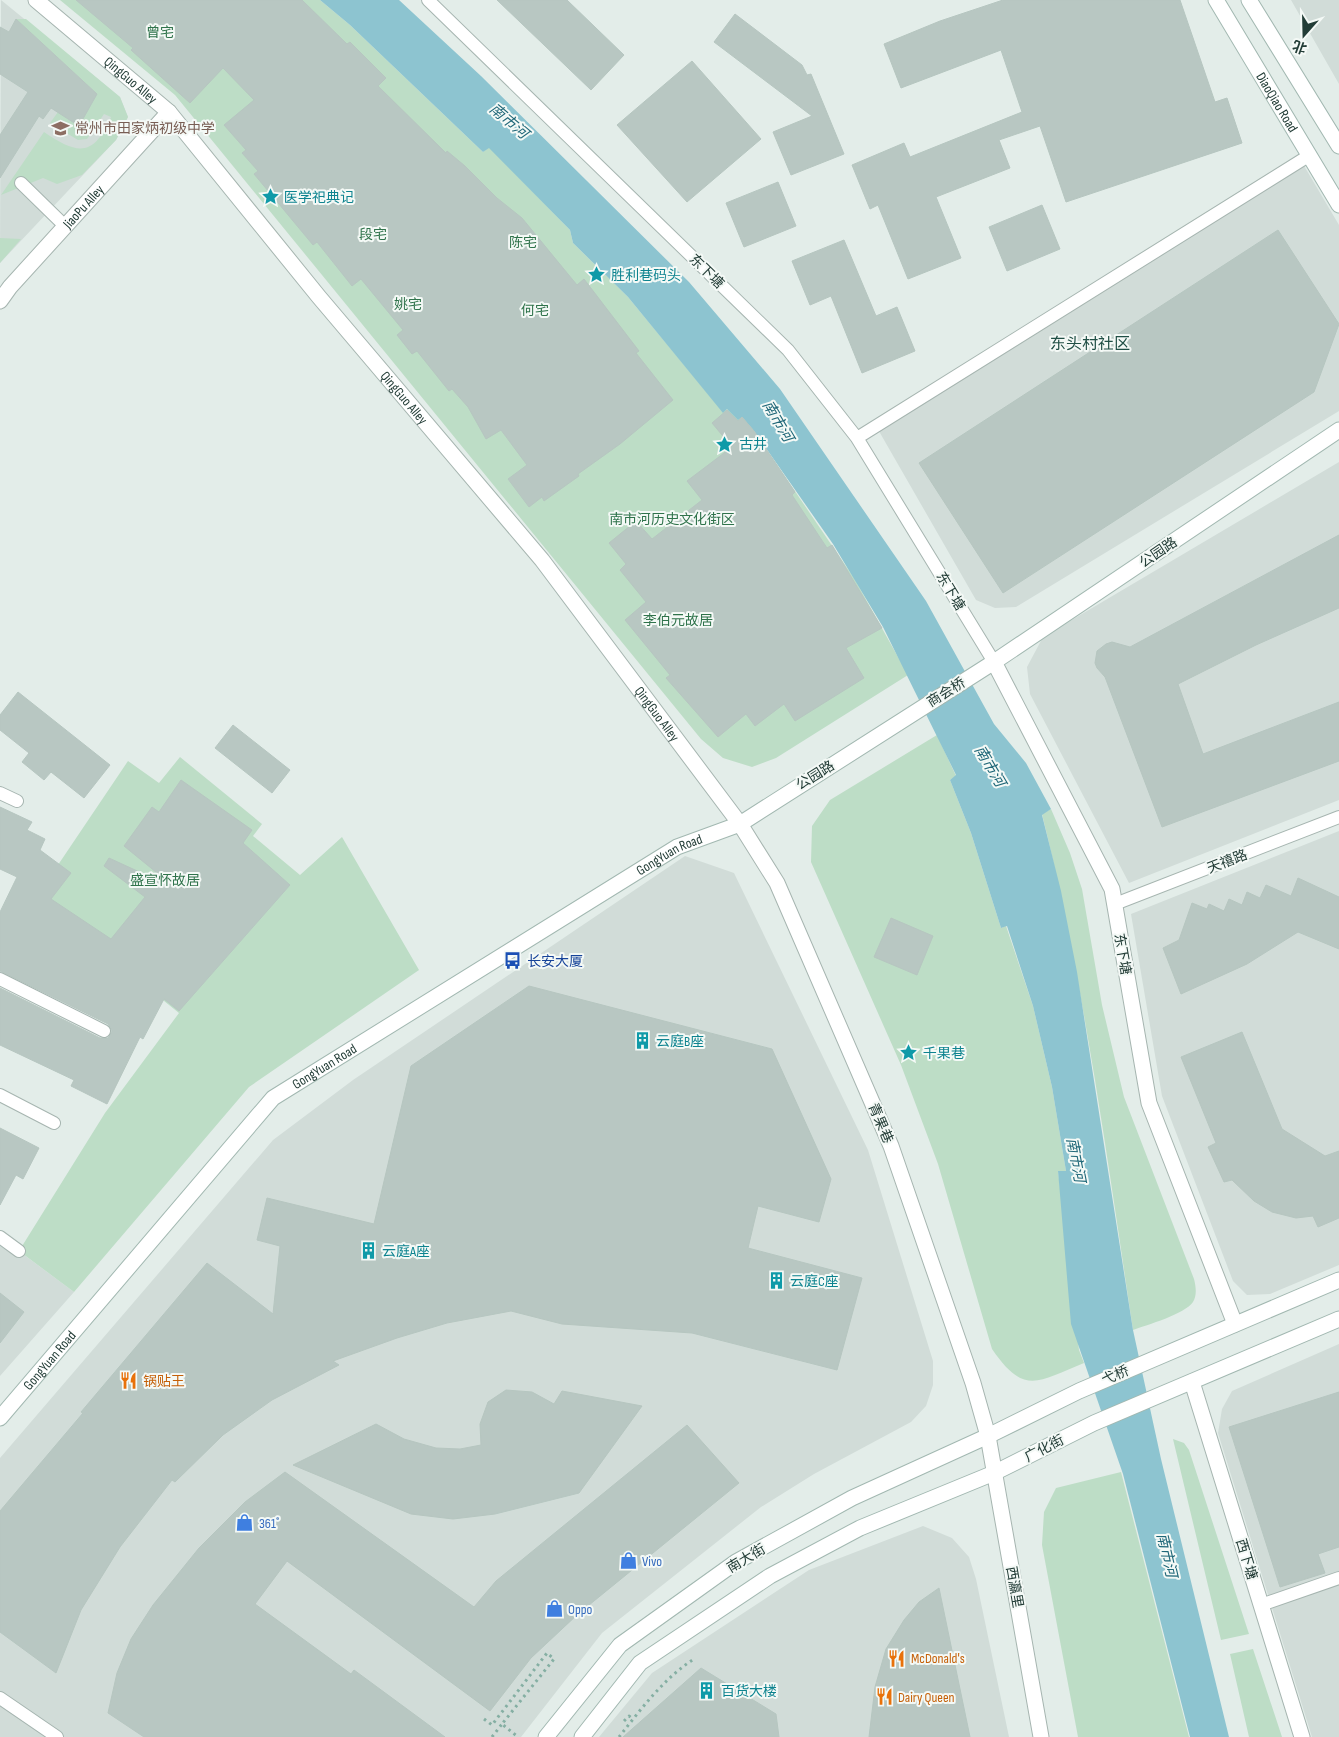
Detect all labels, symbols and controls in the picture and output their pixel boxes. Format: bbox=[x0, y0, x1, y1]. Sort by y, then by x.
north arrow bbox=[1279, 10, 1329, 60]
park label: 曾宅 bbox=[146, 24, 174, 41]
text: 北 bbox=[1290, 36, 1309, 57]
street label: QingGuo Alley bbox=[100, 53, 161, 108]
street label: DiaoQiao Road bbox=[1252, 69, 1301, 136]
water label: 南市河 bbox=[485, 100, 534, 145]
school or university icon: 常州市田家炳初级中学 bbox=[51, 118, 71, 138]
place label: 常州市田家炳初级中学 bbox=[75, 120, 215, 137]
street label: JiaoPu Alley bbox=[59, 181, 108, 233]
place icon: 医学祀典记 bbox=[260, 187, 280, 207]
place label: 医学祀典记 bbox=[284, 189, 354, 206]
park label: 段宅 bbox=[359, 226, 387, 243]
park label: 陈宅 bbox=[509, 234, 537, 251]
street label: 东下塘 bbox=[686, 251, 728, 292]
place icon: 胜利巷码头 bbox=[587, 265, 607, 285]
place label: 胜利巷码头 bbox=[611, 267, 681, 284]
park label: 姚宅 bbox=[394, 296, 422, 313]
park label: 何宅 bbox=[521, 302, 549, 319]
district label: 东头村社区 bbox=[1050, 335, 1130, 354]
street label: QingGuo Alley bbox=[377, 368, 432, 428]
water label: 南市河 bbox=[758, 397, 799, 448]
place icon: 古井 bbox=[715, 434, 735, 454]
place label: 古井 bbox=[739, 436, 767, 453]
park label: 南市河历史文化街区 bbox=[609, 511, 735, 528]
street label: 公园路 bbox=[1136, 534, 1180, 571]
street label: 东下塘 bbox=[932, 569, 969, 614]
park label: 李伯元故居 bbox=[643, 612, 713, 629]
street label: 商会桥 bbox=[924, 674, 969, 711]
street label: QingGuo Alley bbox=[631, 683, 683, 745]
water label: 南市河 bbox=[970, 742, 1011, 793]
street label: 公园路 bbox=[793, 757, 838, 794]
street label: GongYuan Road bbox=[633, 831, 705, 879]
street label: 天禧路 bbox=[1205, 846, 1250, 877]
park label: 盛宣怀故居 bbox=[130, 872, 200, 889]
street label: 东下塘 bbox=[1110, 932, 1135, 976]
bus stop icon: 长安大厦 bbox=[503, 951, 523, 971]
place label: 长安大厦 bbox=[527, 953, 583, 970]
building icon: 云庭B座 bbox=[632, 1031, 652, 1051]
place label: 云庭B座 bbox=[656, 1033, 704, 1050]
street label: GongYuan Road bbox=[289, 1040, 360, 1093]
place icon: 千果巷 bbox=[899, 1043, 919, 1063]
place label: 千果巷 bbox=[923, 1045, 965, 1062]
street label: 青果巷 bbox=[865, 1101, 897, 1146]
water label: 南市河 bbox=[1062, 1136, 1090, 1187]
building icon: 云庭A座 bbox=[358, 1241, 378, 1261]
place label: 云庭A座 bbox=[382, 1243, 430, 1260]
building icon: 云庭C座 bbox=[766, 1271, 786, 1291]
place label: 云庭C座 bbox=[790, 1273, 839, 1290]
street label: GongYuan Road bbox=[20, 1327, 80, 1394]
street label: 弋桥 bbox=[1099, 1362, 1131, 1389]
restaurant icon: 锅贴王 bbox=[119, 1371, 139, 1391]
place label: 锅贴王 bbox=[143, 1373, 185, 1390]
street label: 广化街 bbox=[1022, 1431, 1067, 1466]
shop icon: 361˚ bbox=[235, 1513, 255, 1533]
place label: 361˚ bbox=[259, 1515, 279, 1532]
water label: 南市河 bbox=[1152, 1531, 1182, 1582]
street label: 西下塘 bbox=[1232, 1537, 1261, 1582]
street label: 南大街 bbox=[724, 1540, 769, 1577]
shop icon: Vivo bbox=[618, 1551, 638, 1571]
place label: Vivo bbox=[642, 1553, 662, 1570]
street label: 西瀛里 bbox=[1002, 1565, 1027, 1609]
shop icon: Oppo bbox=[544, 1599, 564, 1619]
place label: Oppo bbox=[568, 1601, 592, 1618]
restaurant icon: McDonald's bbox=[887, 1648, 907, 1668]
place label: McDonald's bbox=[911, 1650, 965, 1667]
building icon: 百货大楼 bbox=[697, 1681, 717, 1701]
place label: 百货大楼 bbox=[721, 1683, 777, 1700]
restaurant icon: Dairy Queen bbox=[874, 1687, 894, 1707]
place label: Dairy Queen bbox=[898, 1689, 955, 1706]

